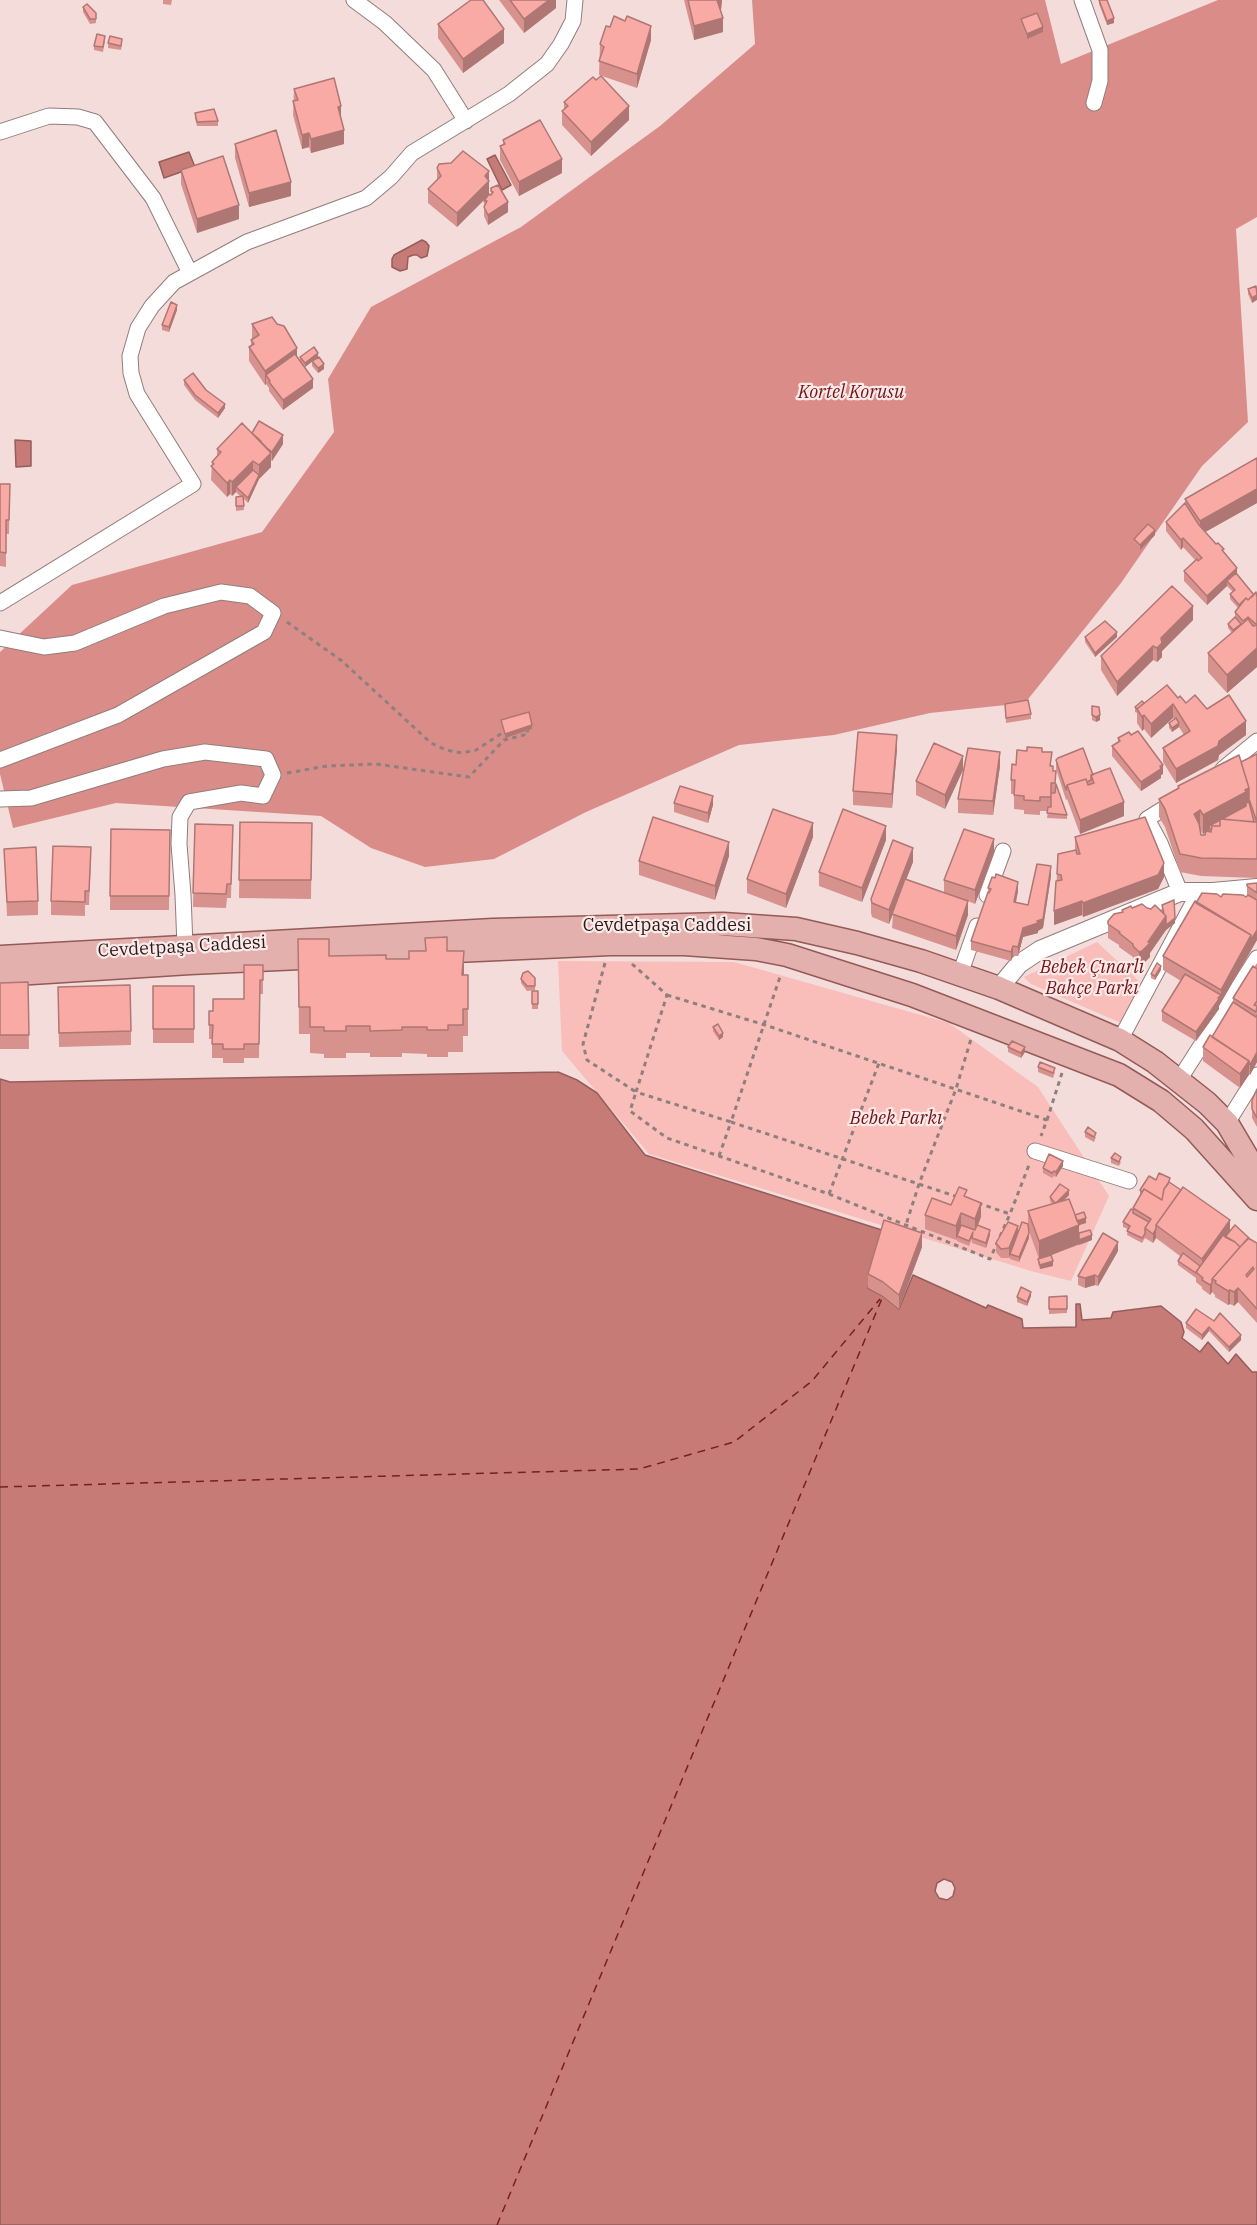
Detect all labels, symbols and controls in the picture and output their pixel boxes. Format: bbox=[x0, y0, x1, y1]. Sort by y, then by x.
park label: Kortel Korusu bbox=[798, 382, 904, 404]
street label: Cevdetpaşa Caddesi bbox=[583, 915, 751, 937]
street label: Cevdetpaşa Caddesi bbox=[97, 932, 267, 962]
park label: Bebek Çınarlı Bahçe Parkı bbox=[1040, 957, 1144, 1000]
park label: Bebek Parkı bbox=[850, 1108, 942, 1130]

